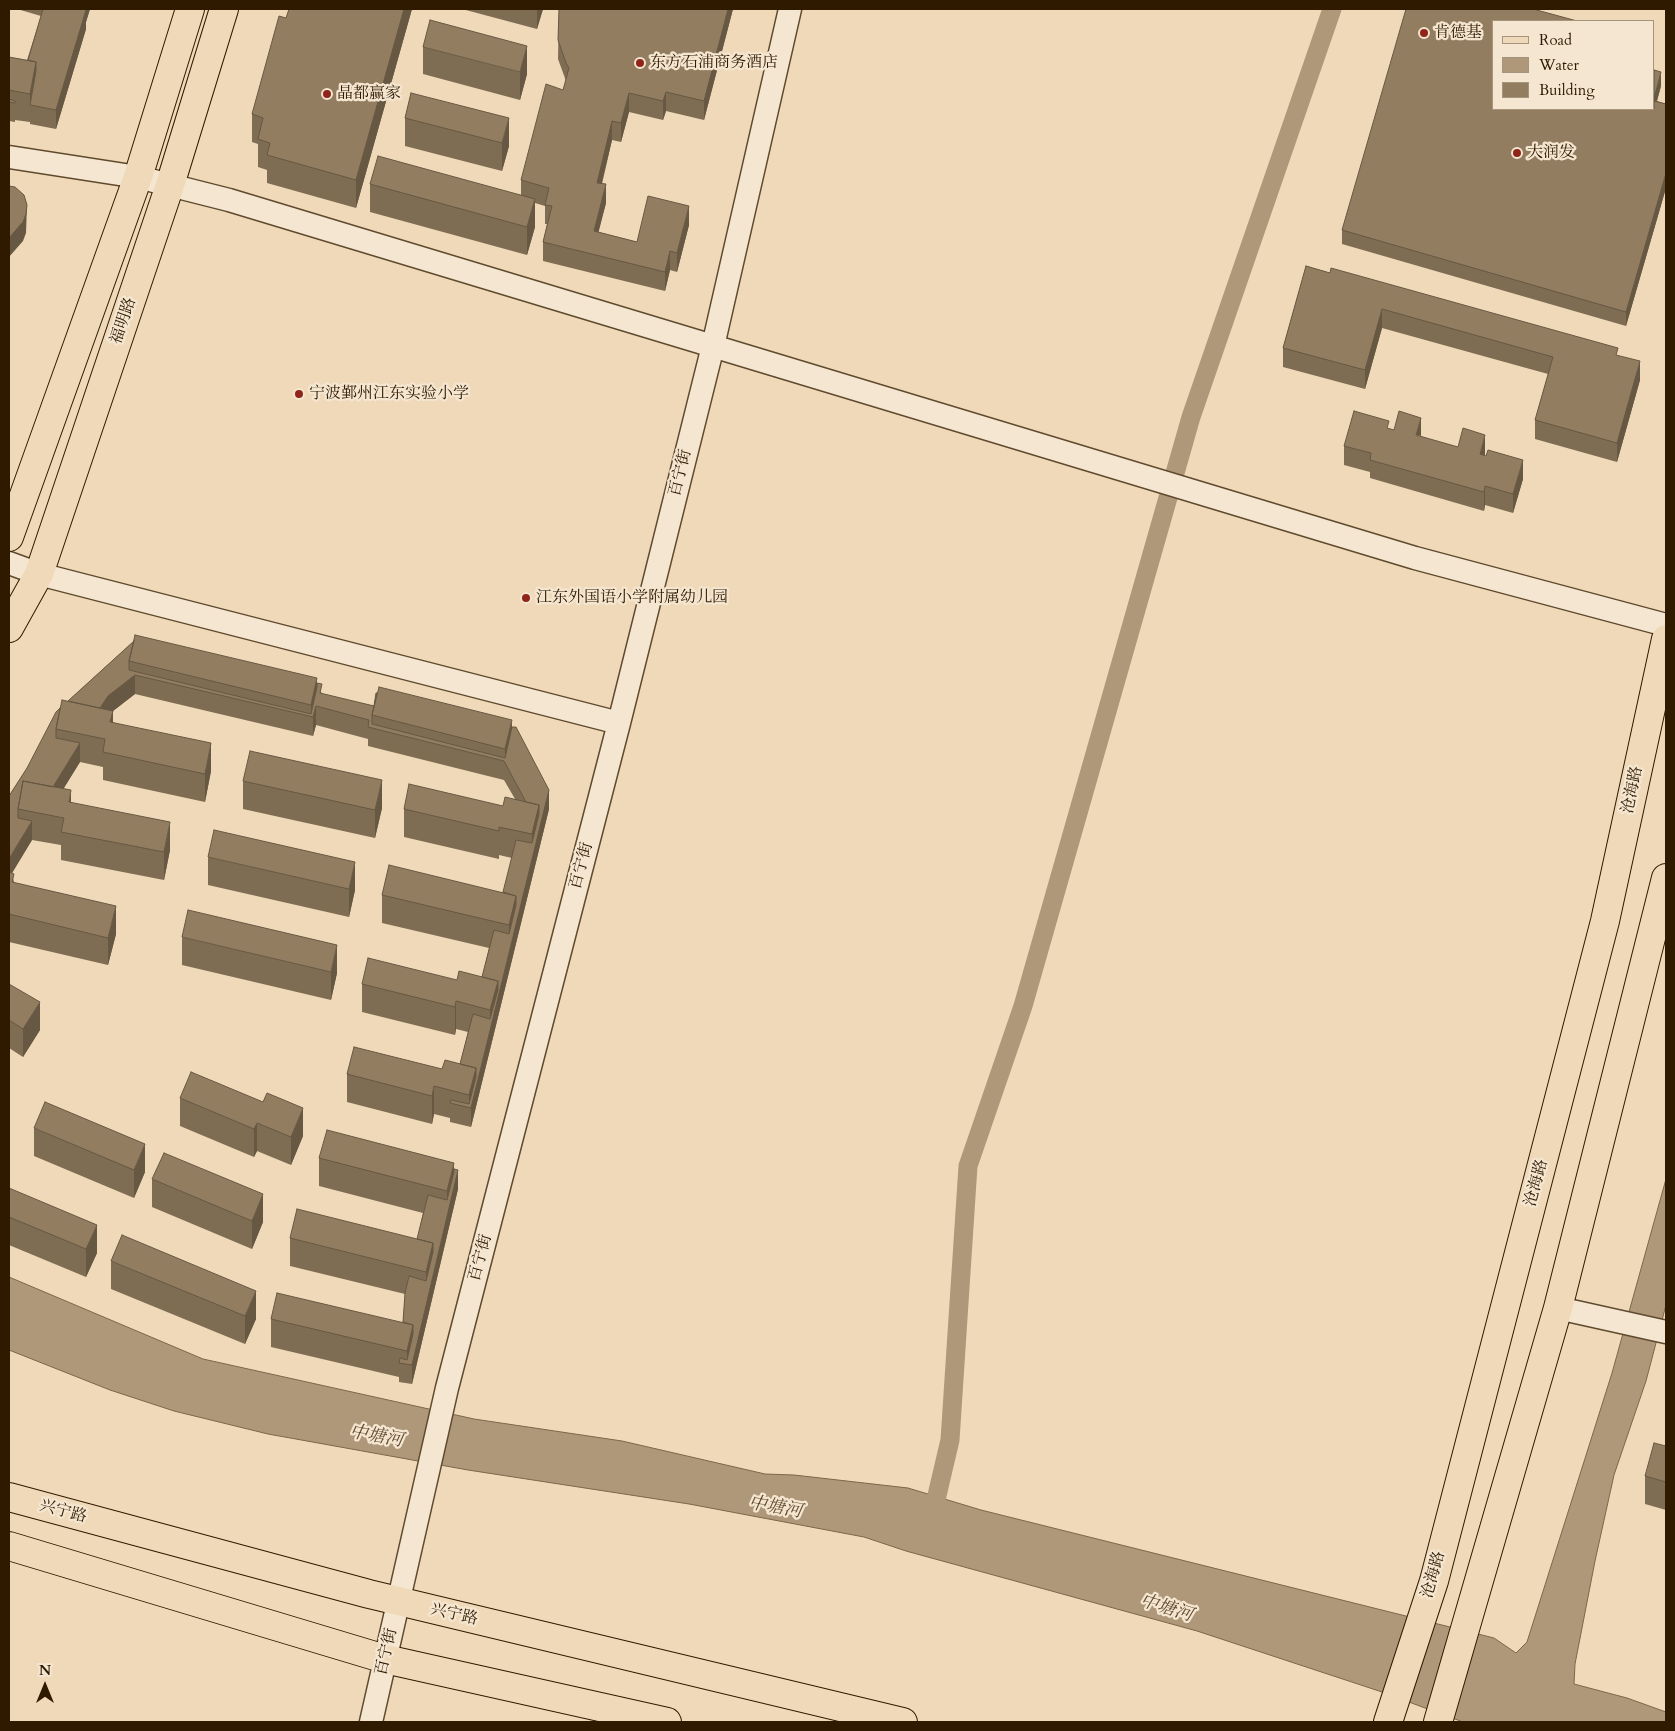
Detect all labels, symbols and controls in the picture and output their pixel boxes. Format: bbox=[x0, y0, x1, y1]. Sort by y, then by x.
legend bbox=[1492, 20, 1655, 110]
place label: 肯德基 bbox=[1434, 23, 1482, 43]
marker: 肯德基 bbox=[1418, 27, 1430, 39]
text: Road bbox=[1539, 30, 1572, 50]
place label: 东方石浦商务酒店 bbox=[650, 53, 778, 73]
text: Water bbox=[1539, 55, 1579, 75]
marker: 东方石浦商务酒店 bbox=[634, 57, 646, 69]
text: Building bbox=[1539, 80, 1595, 100]
place label: 晶都赢家 bbox=[337, 84, 401, 104]
marker: 晶都赢家 bbox=[321, 88, 333, 100]
place label: 大润发 bbox=[1527, 143, 1575, 163]
marker: 大润发 bbox=[1511, 147, 1523, 159]
street label: 福明路 bbox=[107, 295, 141, 347]
place label: 宁波鄞州江东实验小学 bbox=[309, 384, 469, 404]
marker: 宁波鄞州江东实验小学 bbox=[293, 388, 305, 400]
street label: 百宁街 bbox=[666, 447, 696, 499]
place label: 江东外国语小学附属幼儿园 bbox=[536, 588, 728, 608]
marker: 江东外国语小学附属幼儿园 bbox=[520, 592, 532, 604]
street label: 沧海路 bbox=[1619, 765, 1647, 815]
street label: 百宁街 bbox=[567, 840, 597, 892]
street label: 沧海路 bbox=[1522, 1157, 1552, 1209]
street label: 百宁街 bbox=[466, 1232, 496, 1284]
water label: 中塘河 bbox=[348, 1422, 404, 1452]
water label: 中塘河 bbox=[747, 1493, 803, 1523]
street label: 兴宁路 bbox=[37, 1497, 89, 1527]
street label: 沧海路 bbox=[1418, 1549, 1450, 1601]
water label: 中塘河 bbox=[1137, 1591, 1195, 1627]
street label: 兴宁路 bbox=[428, 1600, 480, 1630]
street label: 百宁街 bbox=[372, 1626, 402, 1678]
north arrow bbox=[20, 1661, 70, 1711]
text: N bbox=[39, 1661, 51, 1680]

